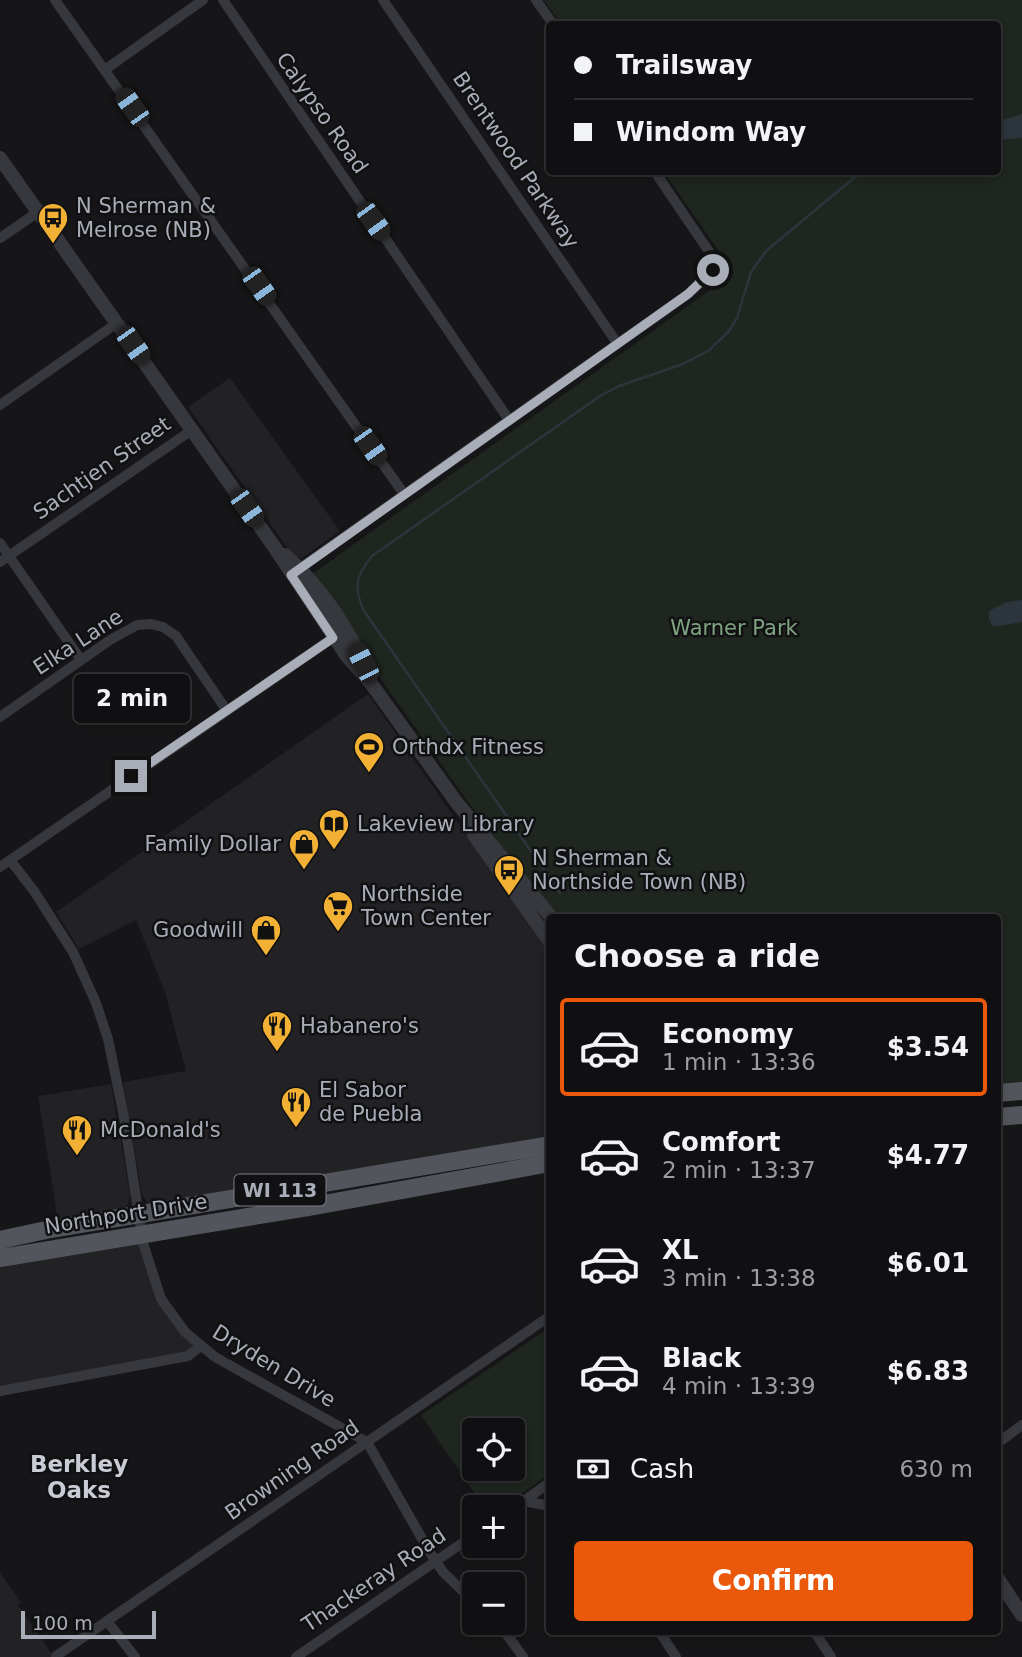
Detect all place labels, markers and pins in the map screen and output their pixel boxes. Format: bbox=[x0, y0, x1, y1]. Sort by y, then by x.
place label: N Sherman & Melrose (NB) bbox=[76, 194, 216, 242]
bus stop icon: N Sherman & Melrose (NB) bbox=[36, 201, 70, 245]
sports icon: Orthdx Fitness bbox=[352, 730, 386, 774]
place label: Orthdx Fitness bbox=[392, 735, 544, 759]
library icon: Lakeview Library bbox=[317, 807, 351, 851]
place label: Lakeview Library bbox=[357, 812, 534, 836]
shop icon: Family Dollar bbox=[287, 827, 321, 871]
place label: Family Dollar bbox=[145, 832, 281, 856]
place label: N Sherman & Northside Town (NB) bbox=[532, 846, 746, 894]
bus stop icon: N Sherman & Northside Town (NB) bbox=[492, 853, 526, 897]
place label: Northside Town Center bbox=[360, 882, 491, 930]
supermarket icon: Northside Town Center bbox=[321, 889, 355, 933]
shop icon: Goodwill bbox=[249, 913, 283, 957]
place label: Goodwill bbox=[153, 918, 243, 942]
restaurant icon: Habanero's bbox=[260, 1009, 294, 1053]
place label: Habanero's bbox=[300, 1014, 419, 1038]
place label: El Sabor de Puebla bbox=[319, 1078, 422, 1126]
restaurant icon: El Sabor de Puebla bbox=[279, 1085, 313, 1129]
restaurant icon: McDonald's bbox=[60, 1113, 94, 1157]
place label: McDonald's bbox=[100, 1118, 221, 1142]

